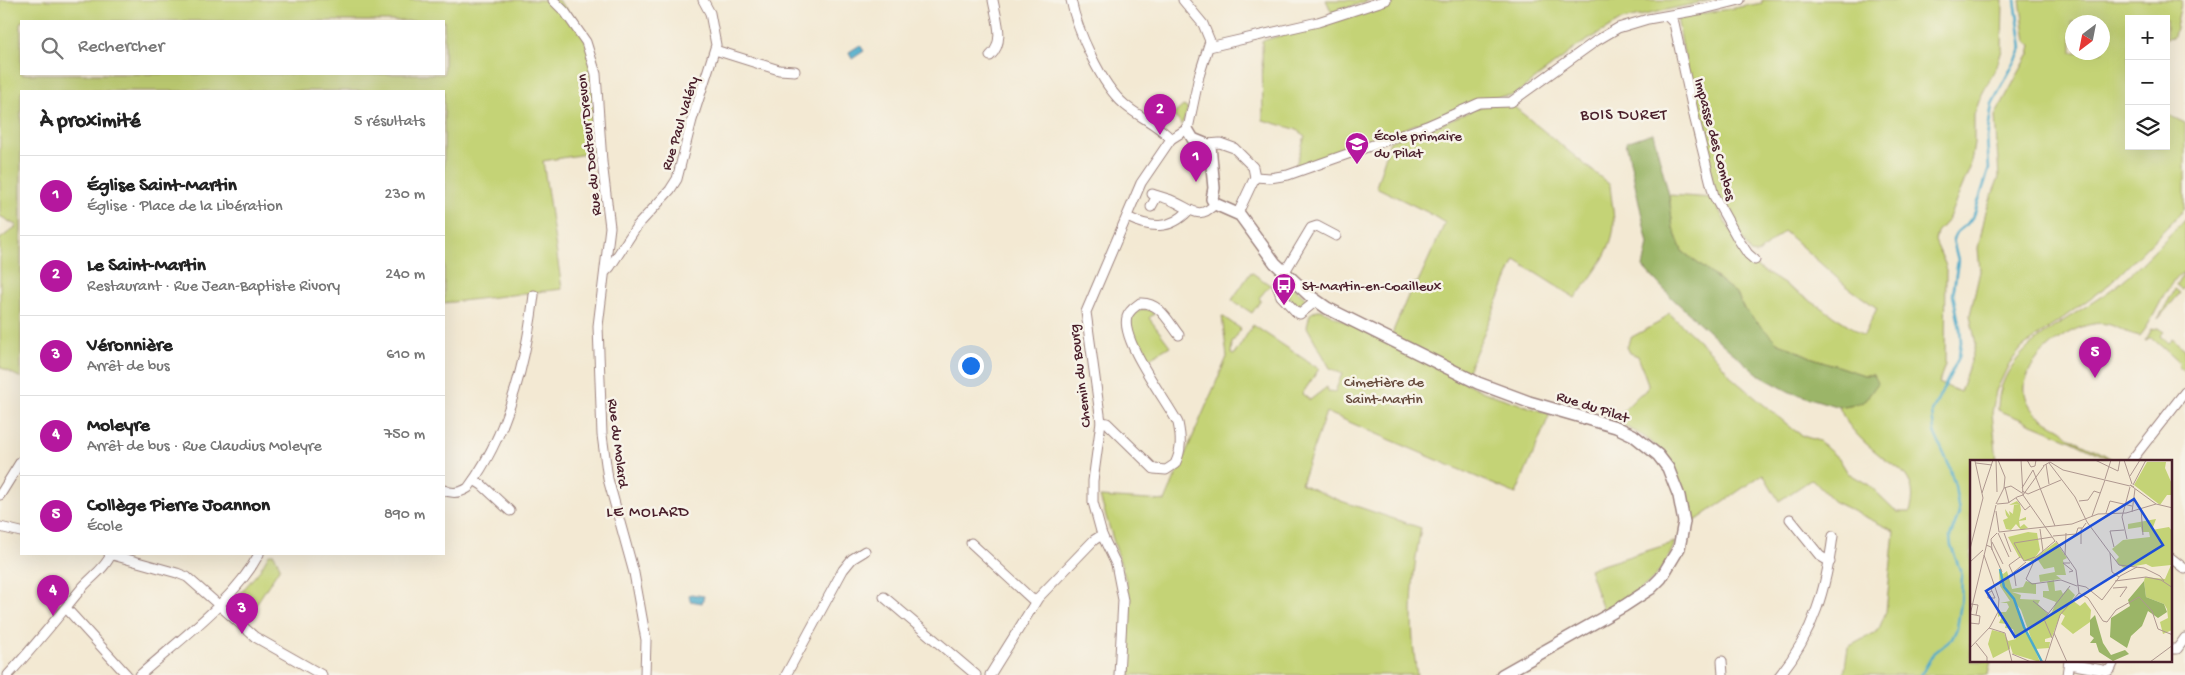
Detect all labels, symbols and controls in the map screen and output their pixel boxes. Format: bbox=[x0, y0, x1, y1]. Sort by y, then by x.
north arrow bbox=[2065, 15, 2110, 60]
map controls bbox=[2125, 15, 2170, 150]
button: + bbox=[2125, 15, 2170, 60]
search box bbox=[20, 20, 445, 75]
icon: search bbox=[38, 34, 66, 62]
text: Rechercher bbox=[78, 36, 164, 59]
button: − bbox=[2125, 60, 2170, 105]
street label: Rue du Docteur Drevon bbox=[574, 73, 606, 217]
street label: Rue Paul Valéry bbox=[658, 74, 704, 173]
street label: Impasse des Combes bbox=[1689, 77, 1739, 203]
pin: 2 bbox=[1144, 94, 1176, 135]
button: layers bbox=[2125, 105, 2170, 150]
district label: BOIS DURET bbox=[1579, 107, 1668, 126]
text: À proximité bbox=[40, 110, 141, 135]
text: 5 résultats bbox=[354, 113, 425, 132]
place label: École primaire du Pilat bbox=[1374, 128, 1462, 163]
school or university icon: École primaire du Pilat bbox=[1344, 131, 1370, 165]
pin: 1 bbox=[1180, 141, 1212, 182]
text: Église Saint-Martin bbox=[87, 175, 237, 198]
text: 1 bbox=[53, 186, 59, 205]
text: 230 m bbox=[385, 186, 425, 205]
text: Église · Place de la Libération bbox=[87, 198, 283, 217]
text: Le Saint-Martin bbox=[87, 255, 206, 278]
text: 2 bbox=[52, 266, 60, 285]
text: 240 m bbox=[385, 266, 425, 285]
bus stop icon: St-Martin-en-Coailleux bbox=[1271, 272, 1297, 306]
text: Restaurant · Rue Jean-Baptiste Rivory bbox=[87, 278, 340, 297]
place label: St-Martin-en-Coailleux bbox=[1302, 278, 1442, 296]
street label: Chemin du Bourg bbox=[1066, 323, 1096, 429]
text: Véronnière bbox=[87, 335, 172, 358]
pin: 5 bbox=[2079, 337, 2111, 378]
text: 3 bbox=[52, 346, 60, 365]
text: 610 m bbox=[386, 346, 425, 365]
your location bbox=[958, 353, 984, 379]
text: Arrêt de bus bbox=[87, 358, 170, 377]
park label: Cimetière de Saint-Martin bbox=[1344, 374, 1424, 409]
street label: Rue du Pilat bbox=[1554, 388, 1633, 429]
street label: Rue du Molard bbox=[603, 398, 632, 490]
text: Moleyre bbox=[87, 415, 150, 438]
text: 4 bbox=[52, 426, 60, 445]
text: 750 m bbox=[384, 426, 425, 445]
text: Arrêt de bus · Rue Claudius Moleyre bbox=[87, 438, 322, 457]
inset map bbox=[1970, 460, 2172, 662]
text: Collège Pierre Joannon bbox=[87, 495, 270, 518]
district label: LE MOLARD bbox=[606, 504, 690, 523]
text: 5 bbox=[52, 506, 60, 525]
text: 890 m bbox=[384, 506, 425, 525]
text: École bbox=[87, 518, 123, 537]
pin: 4 bbox=[37, 575, 69, 616]
pin: 3 bbox=[226, 593, 258, 634]

